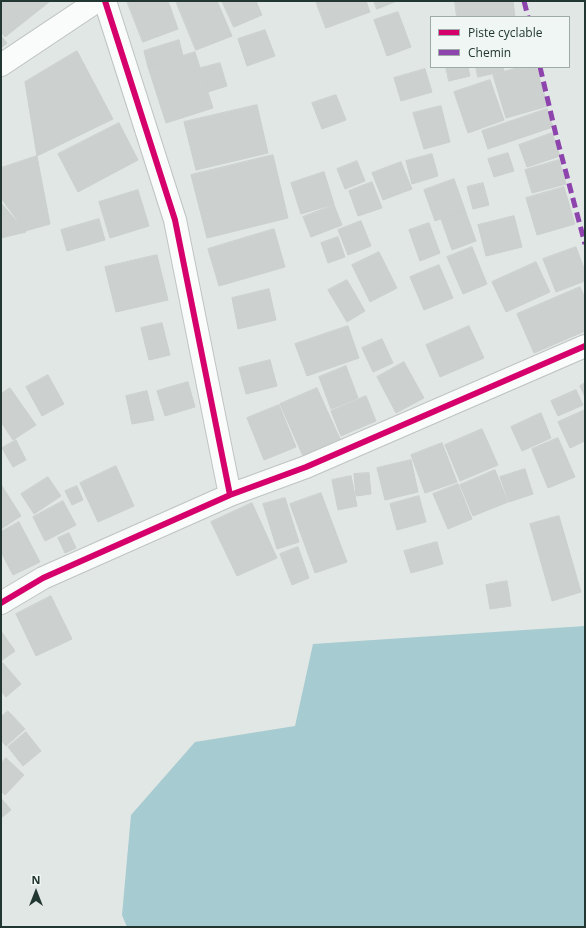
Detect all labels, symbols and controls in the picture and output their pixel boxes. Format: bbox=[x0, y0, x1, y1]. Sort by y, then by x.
legend bbox=[430, 16, 570, 68]
text: Piste cyclable bbox=[468, 24, 542, 41]
text: Chemin bbox=[468, 44, 511, 61]
north arrow bbox=[16, 872, 56, 912]
text: N bbox=[32, 872, 40, 887]

